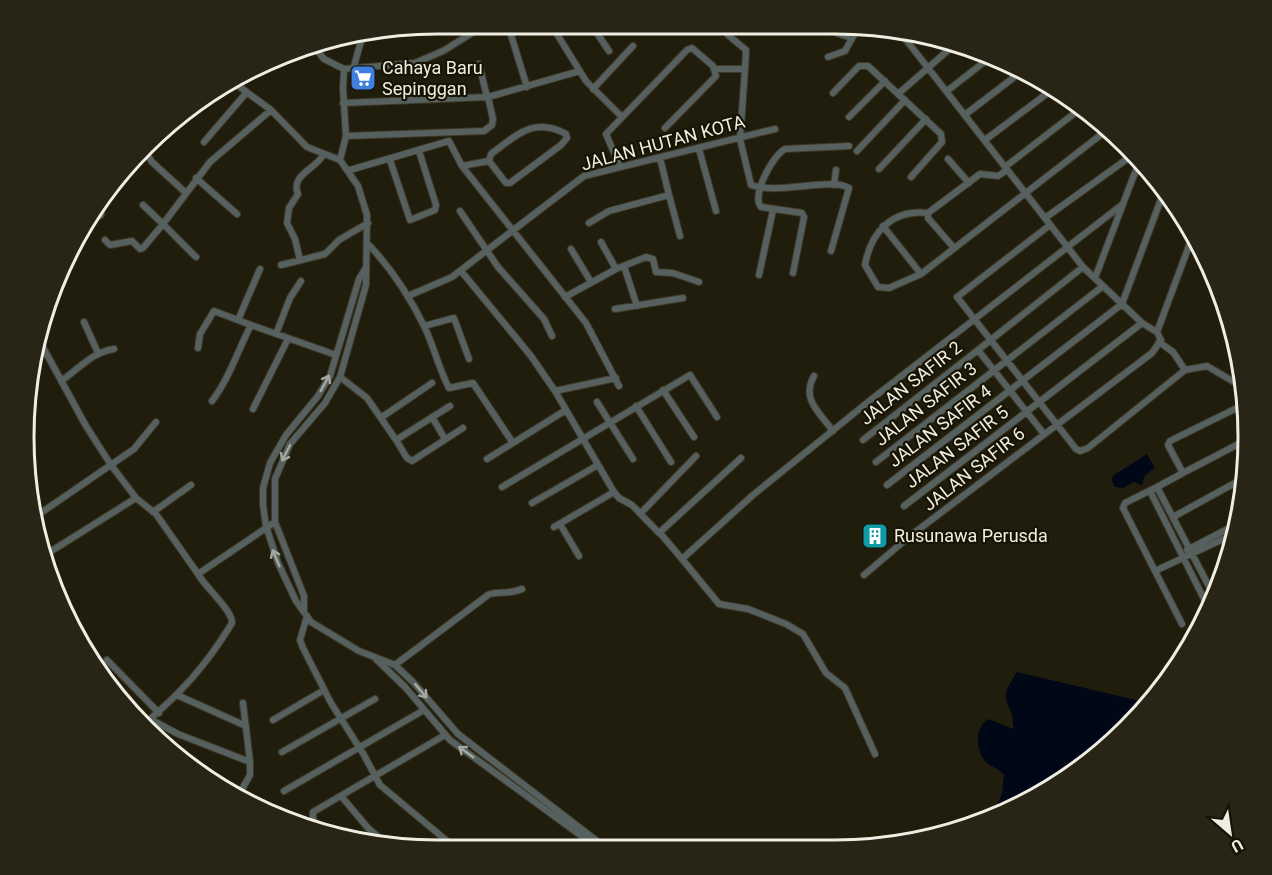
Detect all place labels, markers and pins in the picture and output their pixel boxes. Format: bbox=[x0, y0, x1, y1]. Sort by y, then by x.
place label: Cahaya Baru Sepinggan bbox=[382, 57, 483, 99]
supermarket icon: Cahaya Baru Sepinggan bbox=[348, 63, 378, 93]
building icon: Rusunawa Perusda bbox=[860, 521, 890, 551]
place label: Rusunawa Perusda bbox=[894, 525, 1048, 546]

